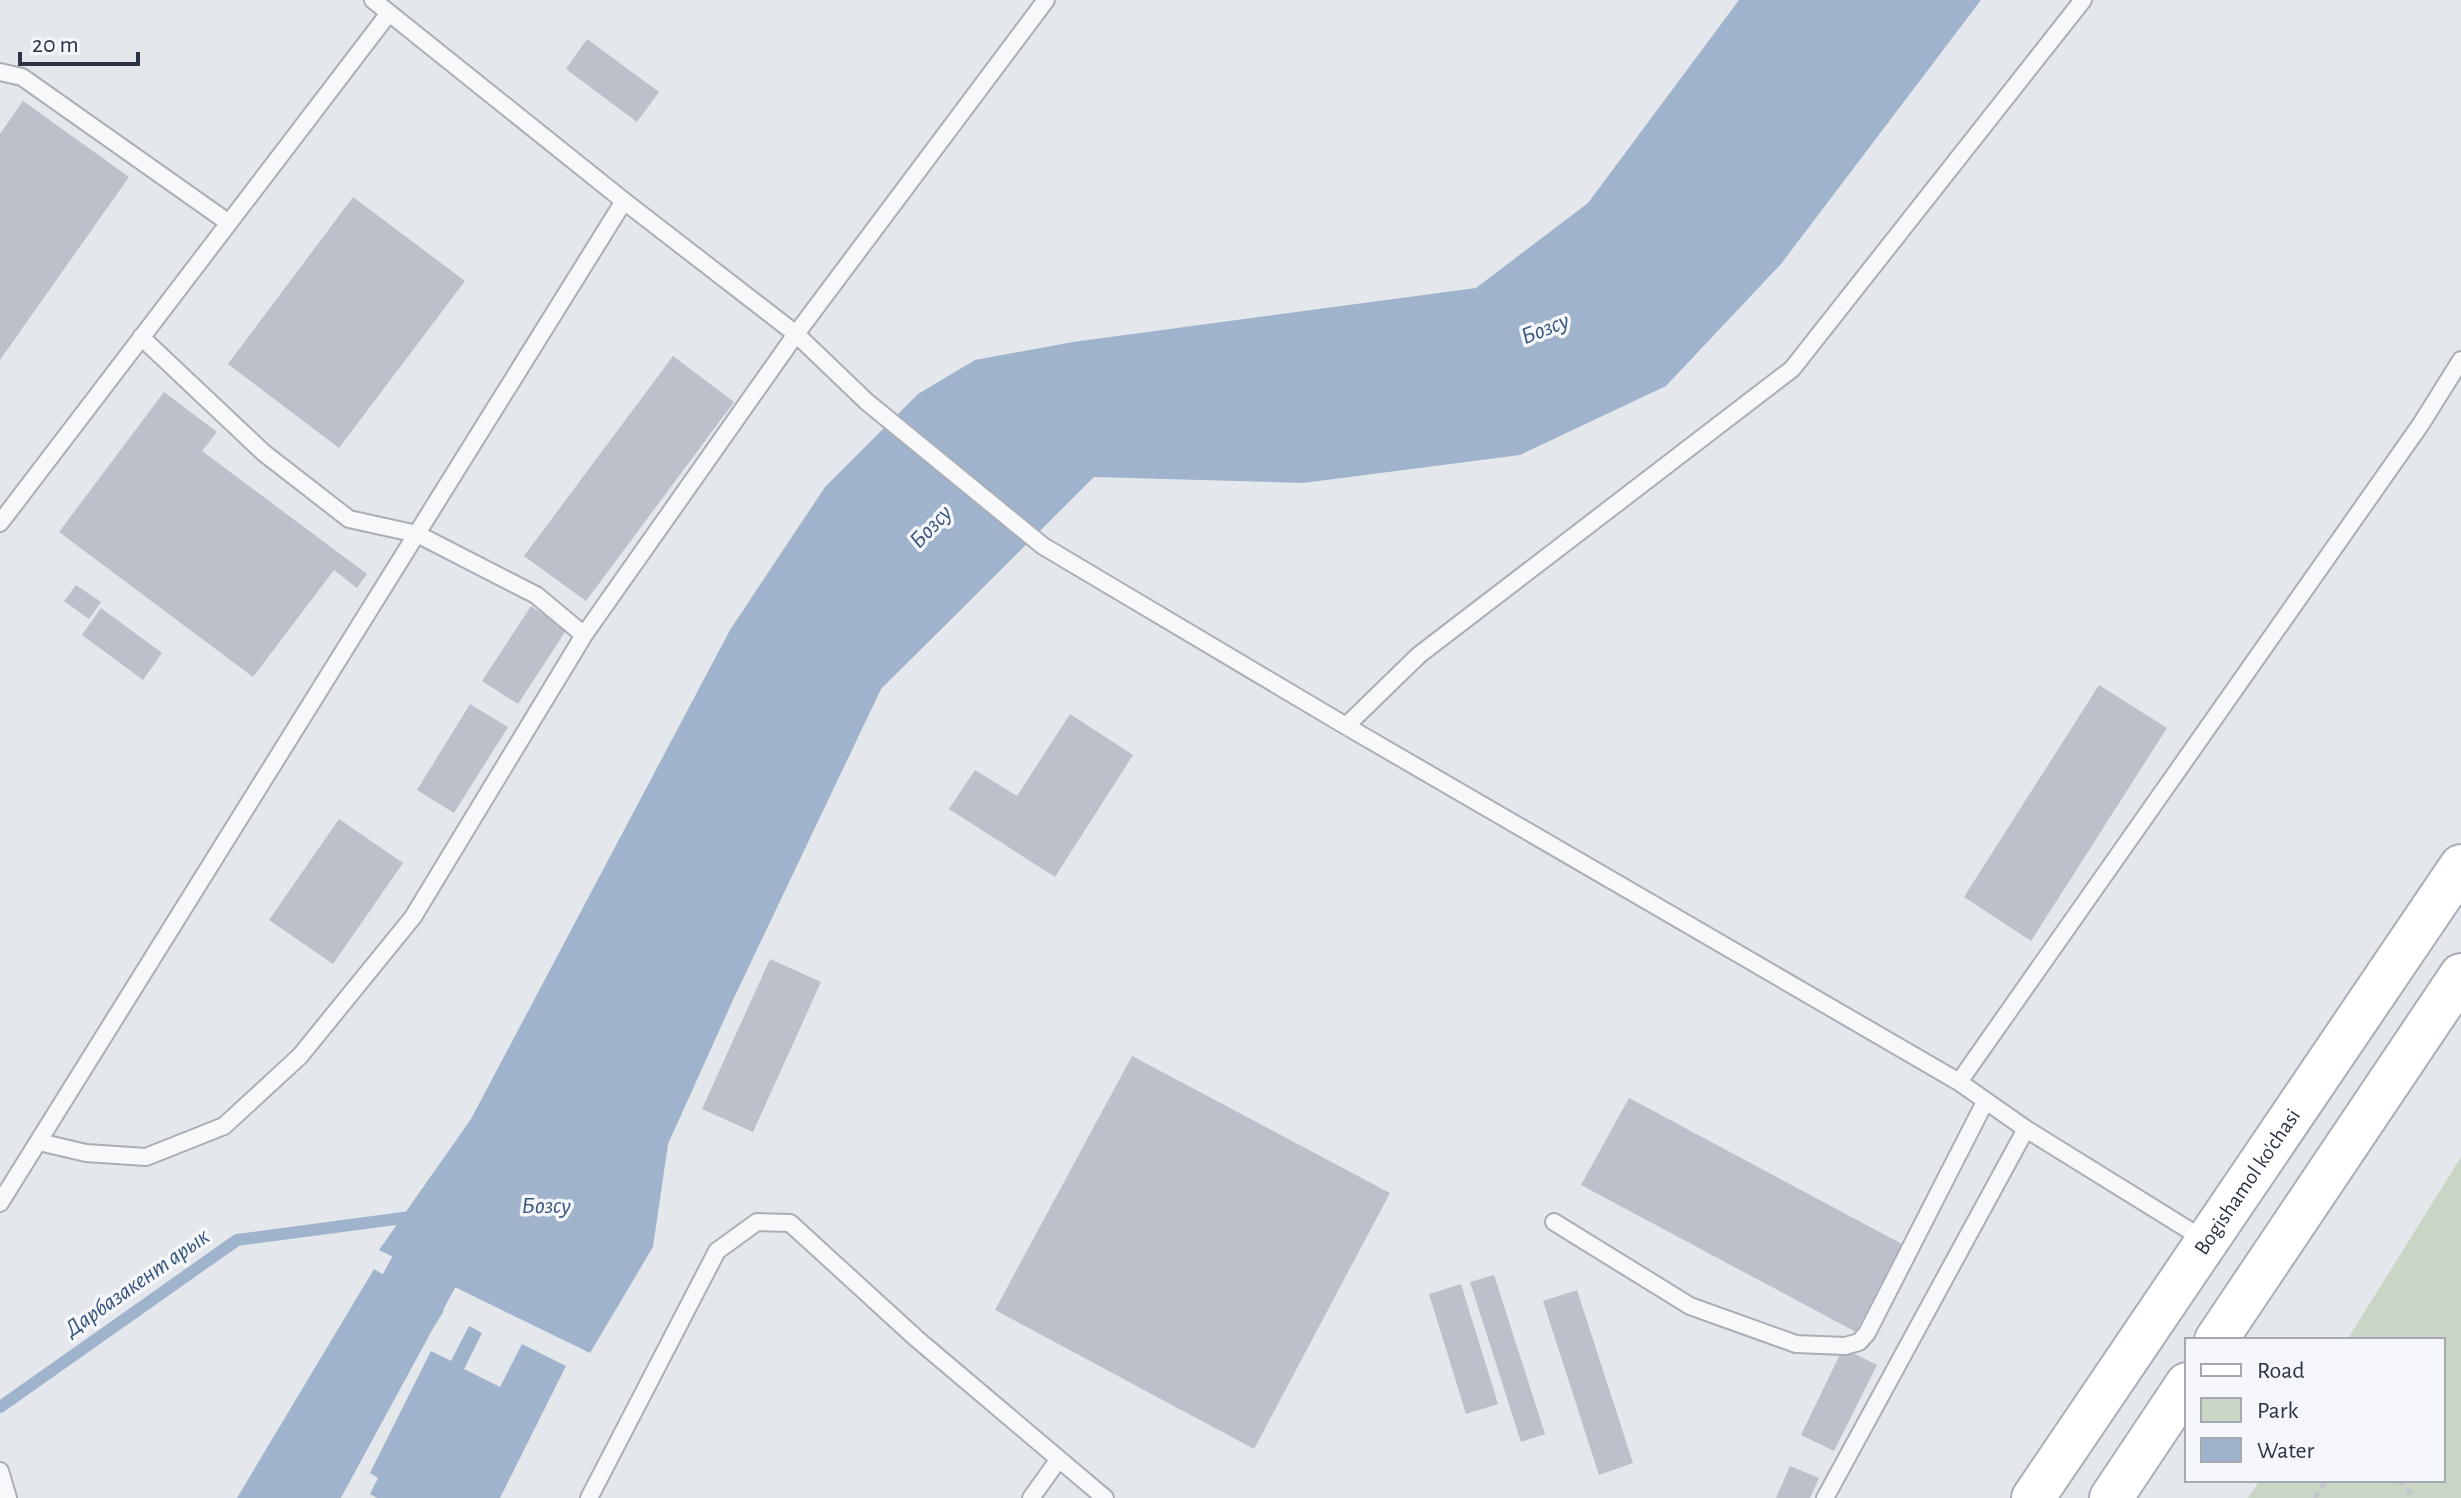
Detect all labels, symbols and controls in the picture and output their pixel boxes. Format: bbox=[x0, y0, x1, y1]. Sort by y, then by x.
scale bar bbox=[20, 16, 138, 66]
text: 20 m bbox=[32, 33, 79, 57]
water label: Бозсу bbox=[1518, 309, 1573, 349]
water label: Бозсу bbox=[905, 501, 957, 553]
street label: Bogishamol ko'chasi bbox=[2190, 1105, 2304, 1259]
water label: Бозсу bbox=[521, 1194, 571, 1218]
water label: Дарбазакент арык bbox=[59, 1224, 214, 1342]
legend bbox=[2185, 1338, 2445, 1482]
text: Road bbox=[2257, 1359, 2305, 1383]
text: Park bbox=[2257, 1399, 2298, 1423]
text: Water bbox=[2257, 1439, 2315, 1463]

